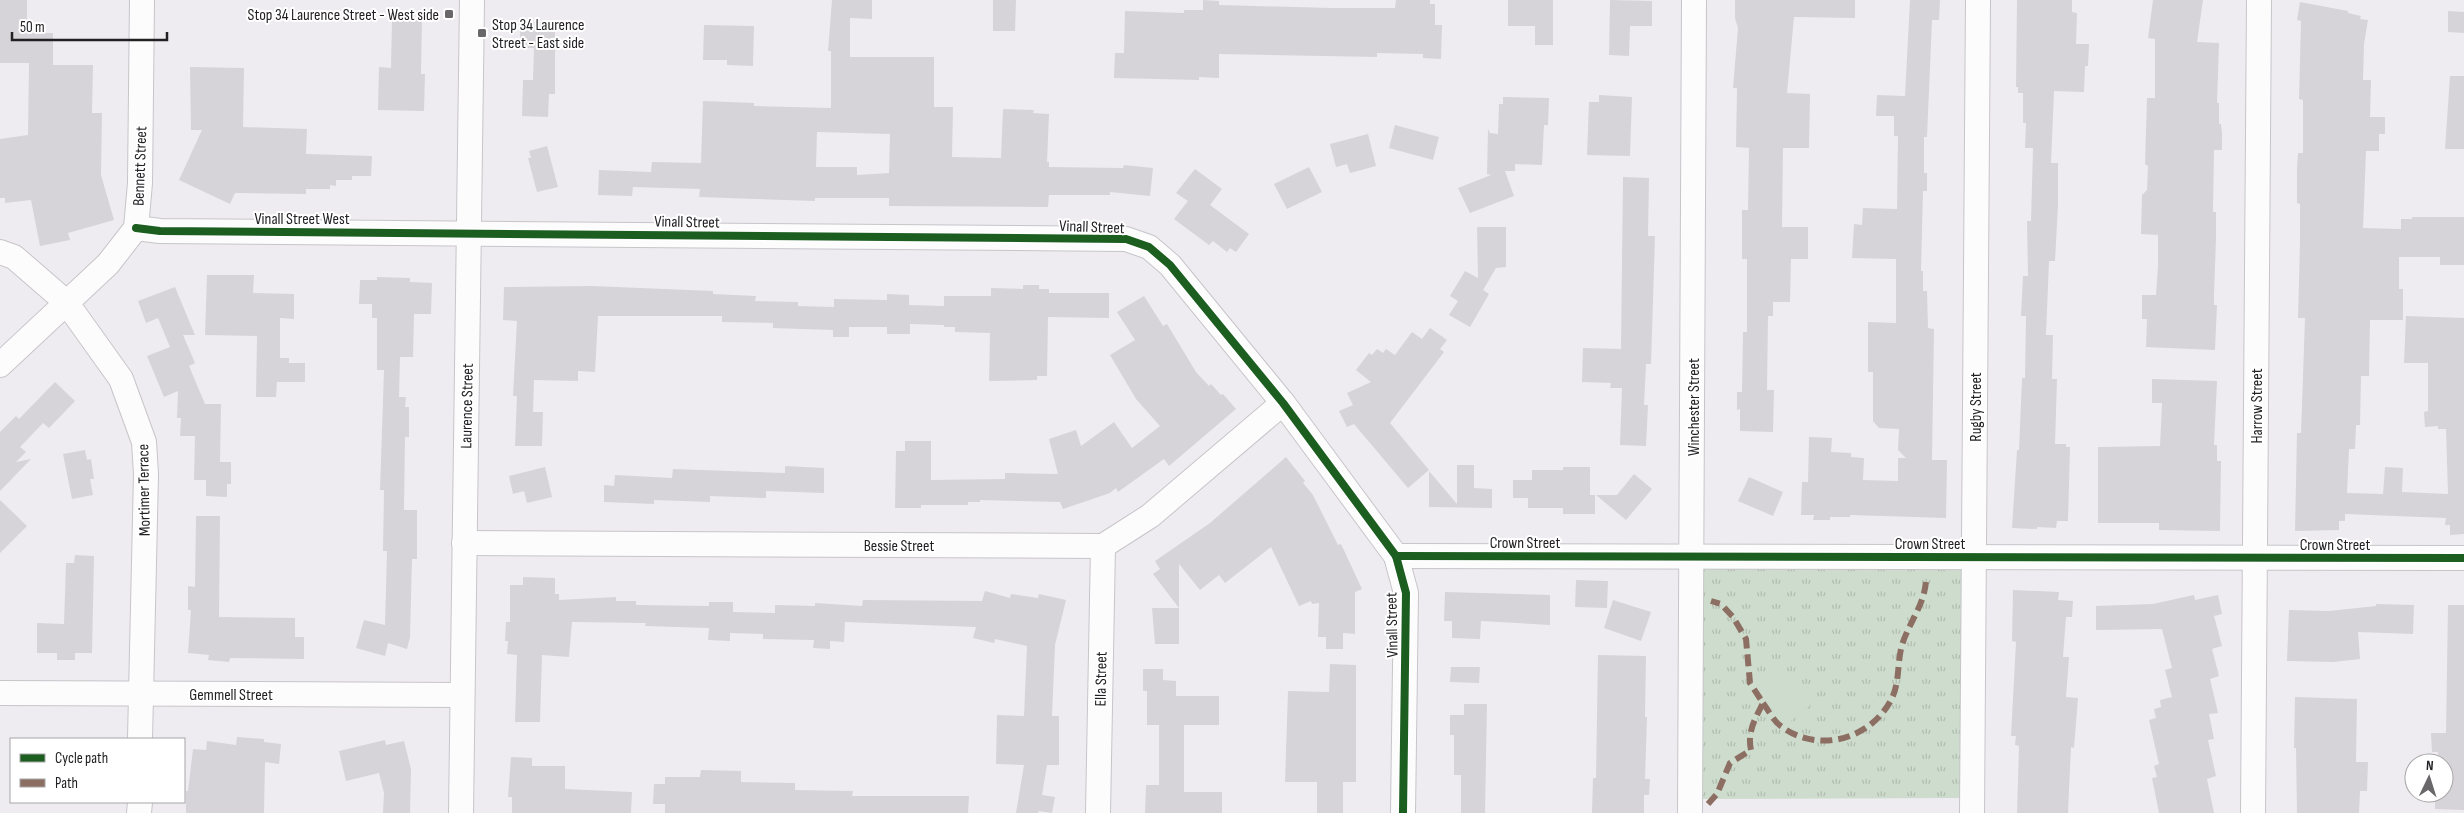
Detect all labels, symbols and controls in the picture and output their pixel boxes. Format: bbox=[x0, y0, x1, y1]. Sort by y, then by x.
place label: Stop 34 Laurence Street - West side bbox=[248, 6, 439, 25]
marker: Stop 34 Laurence Street - West side bbox=[443, 8, 455, 20]
scale bar bbox=[12, 10, 168, 42]
place label: Stop 34 Laurence Street - East side bbox=[492, 16, 585, 53]
text: 50 m bbox=[20, 18, 45, 37]
marker: Stop 34 Laurence Street - East side bbox=[476, 27, 488, 39]
street label: Bennett Street bbox=[130, 126, 151, 206]
street label: Vinall Street West bbox=[254, 210, 350, 229]
street label: Vinall Street bbox=[654, 212, 720, 233]
street label: Vinall Street bbox=[1059, 217, 1125, 238]
street label: Winchester Street bbox=[1685, 358, 1704, 456]
street label: Laurence Street bbox=[457, 363, 478, 449]
street label: Harrow Street bbox=[2248, 368, 2267, 444]
street label: Rugby Street bbox=[1967, 372, 1986, 442]
street label: Mortimer Terrace bbox=[134, 444, 155, 536]
street label: Crown Street bbox=[1490, 534, 1560, 553]
street label: Crown Street bbox=[1895, 535, 1965, 554]
street label: Crown Street bbox=[2300, 536, 2370, 555]
street label: Bessie Street bbox=[864, 537, 934, 556]
street label: Vinall Street bbox=[1382, 592, 1403, 658]
street label: Ella Street bbox=[1092, 651, 1111, 707]
street label: Gemmell Street bbox=[189, 686, 273, 705]
legend bbox=[10, 738, 185, 803]
text: Cycle path bbox=[55, 749, 108, 768]
north arrow bbox=[2404, 753, 2454, 803]
text: N bbox=[2426, 757, 2434, 774]
text: Path bbox=[55, 774, 78, 793]

